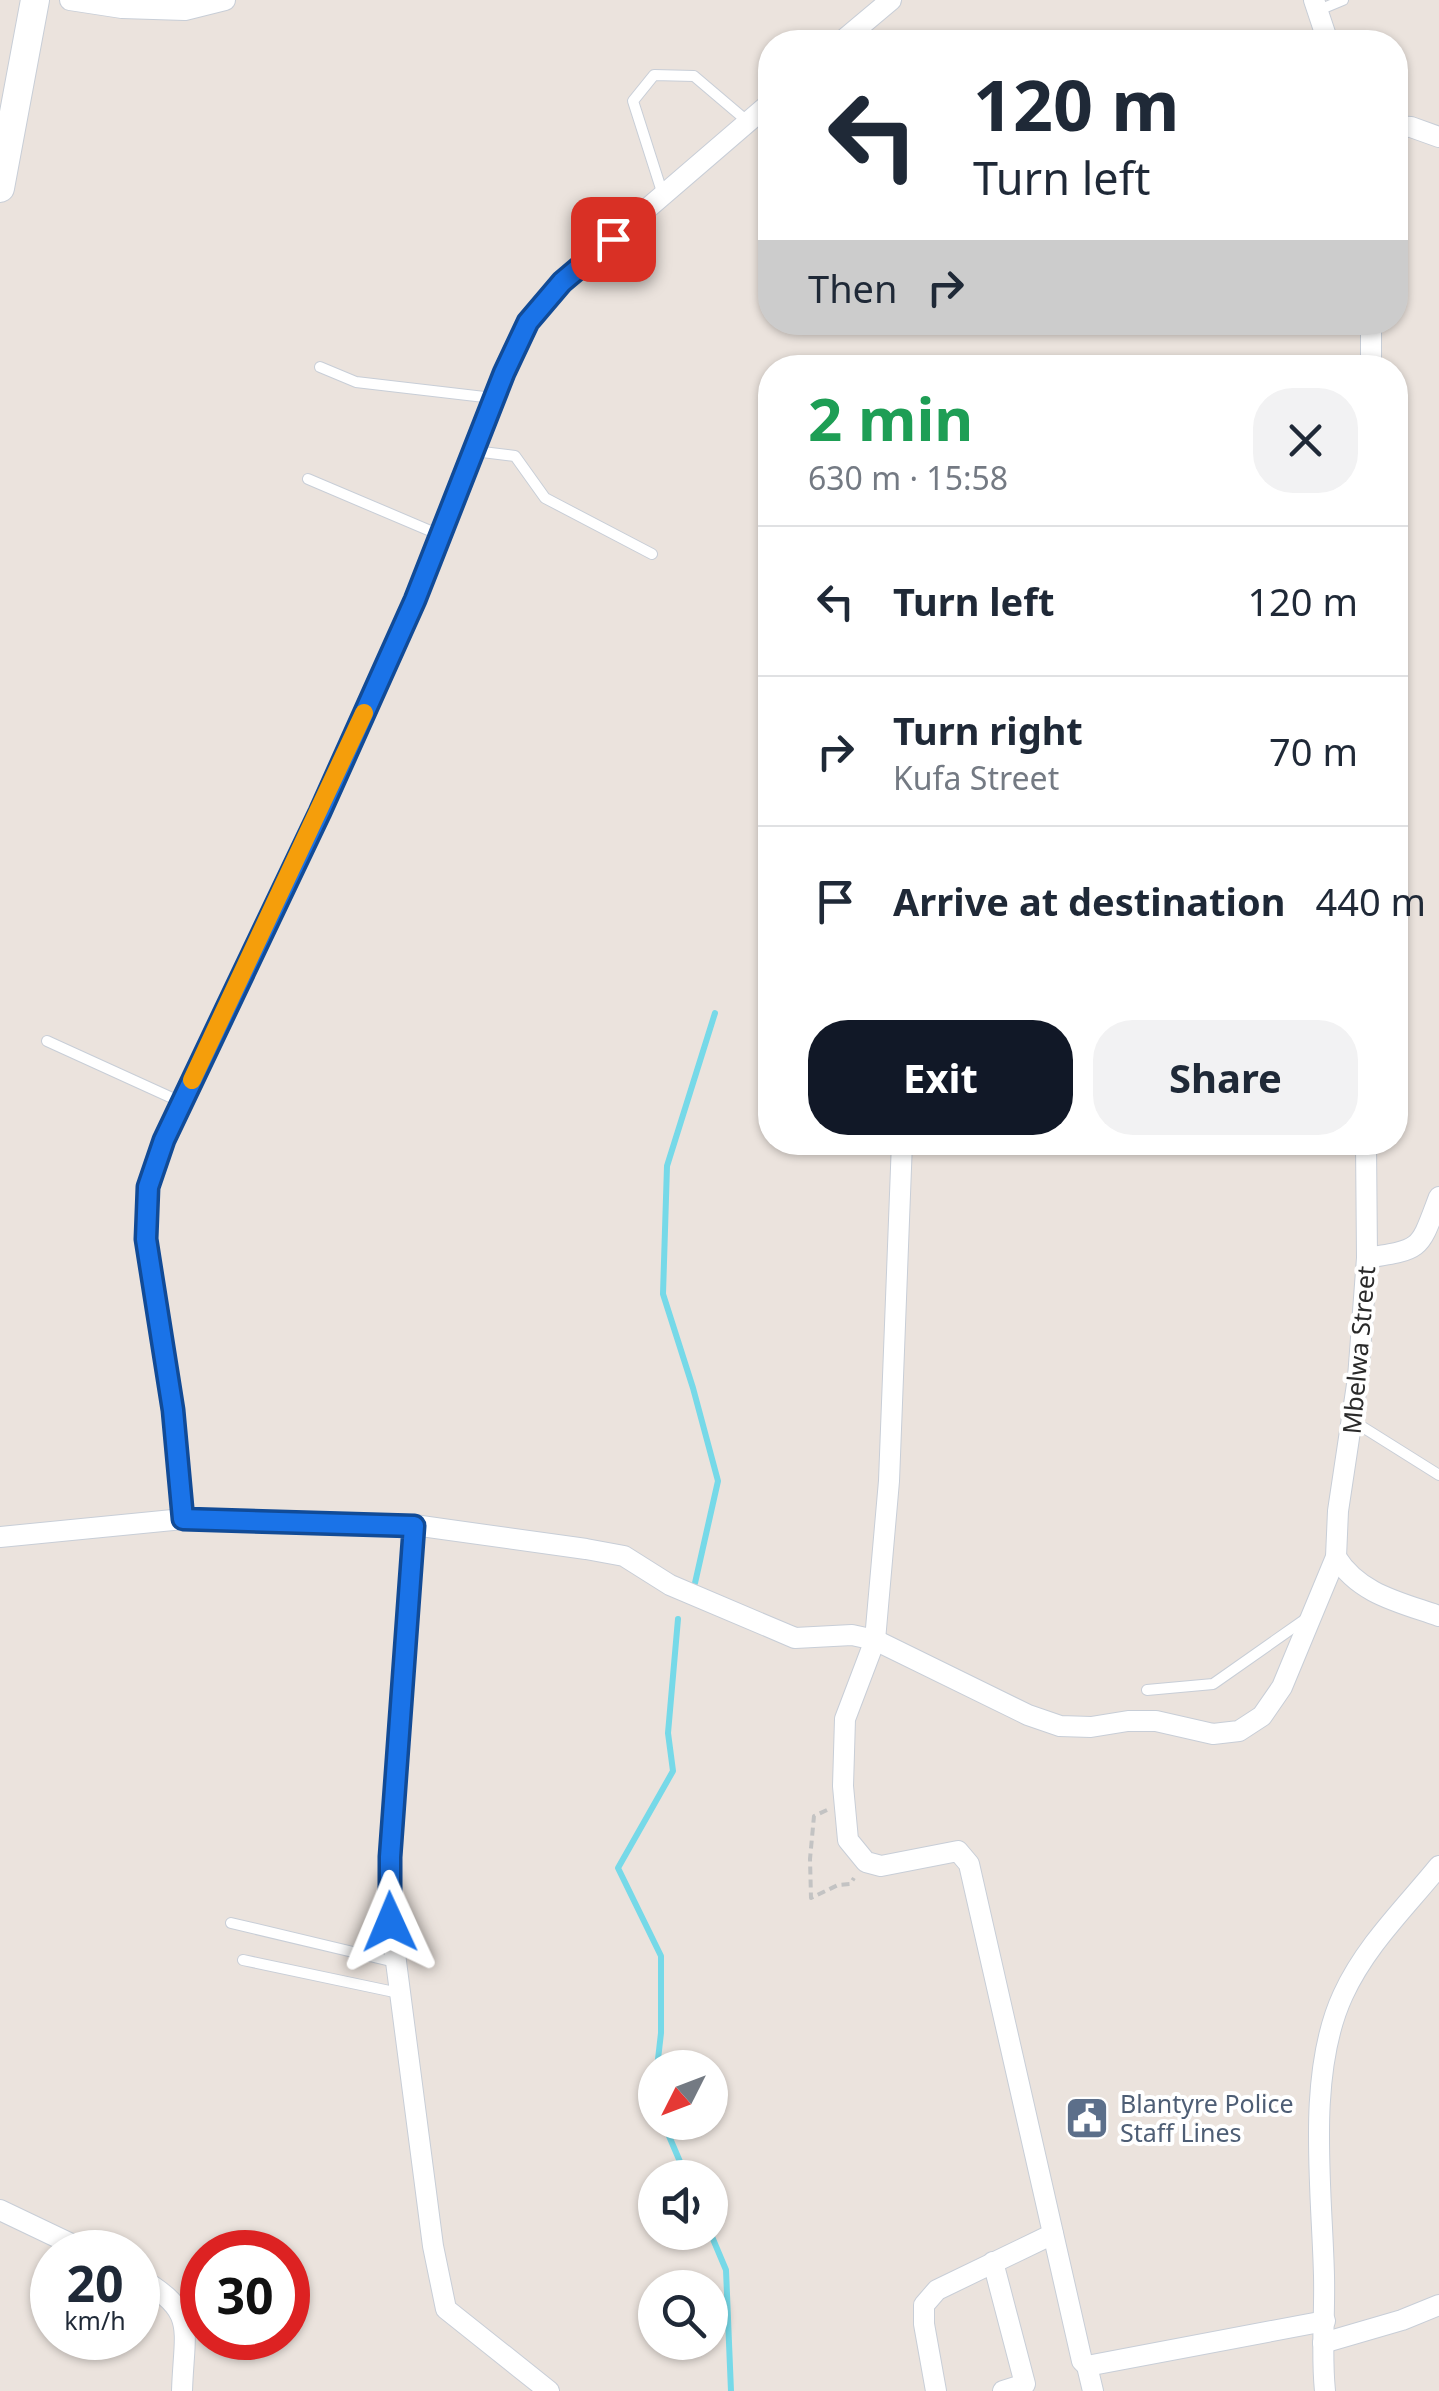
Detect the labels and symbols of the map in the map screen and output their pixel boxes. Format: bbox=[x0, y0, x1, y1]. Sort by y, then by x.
pin bbox=[571, 197, 656, 282]
street label: Mbelwa Street bbox=[1334, 1264, 1382, 1435]
position arrow bbox=[338, 1870, 442, 1974]
north arrow bbox=[638, 2050, 728, 2140]
place label: Blantyre Police Staff Lines bbox=[1120, 2086, 1294, 2149]
public building icon: Blantyre Police Staff Lines bbox=[1064, 2095, 1110, 2141]
speed limit sign: 30 bbox=[180, 2230, 310, 2360]

